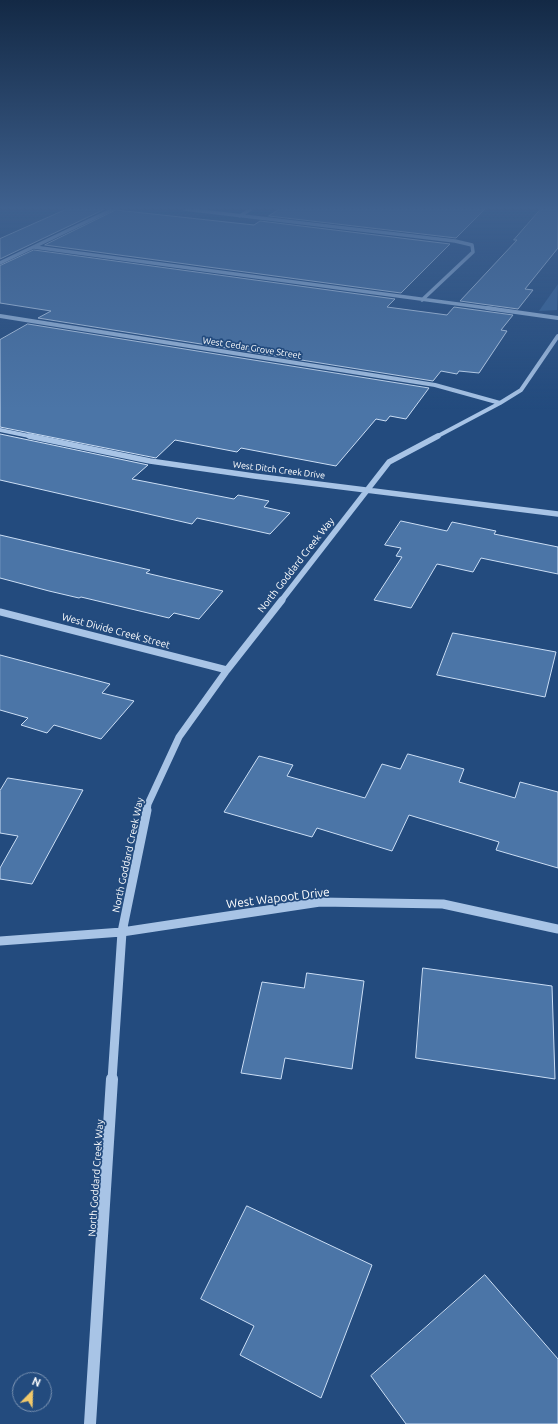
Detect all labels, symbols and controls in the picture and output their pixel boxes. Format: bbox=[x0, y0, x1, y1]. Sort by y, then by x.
street label: West Cedar Grove Street bbox=[202, 335, 302, 361]
street label: West Ditch Creek Drive bbox=[232, 459, 326, 481]
street label: North Goddard Creek Way bbox=[255, 515, 337, 615]
street label: West Divide Creek Street bbox=[60, 611, 172, 651]
street label: North Goddard Creek Way bbox=[110, 796, 146, 914]
street label: West Wapoot Drive bbox=[225, 885, 331, 911]
street label: North Goddard Creek Way bbox=[86, 1119, 106, 1237]
north arrow bbox=[12, 1372, 52, 1412]
text: N bbox=[30, 1375, 42, 1389]

